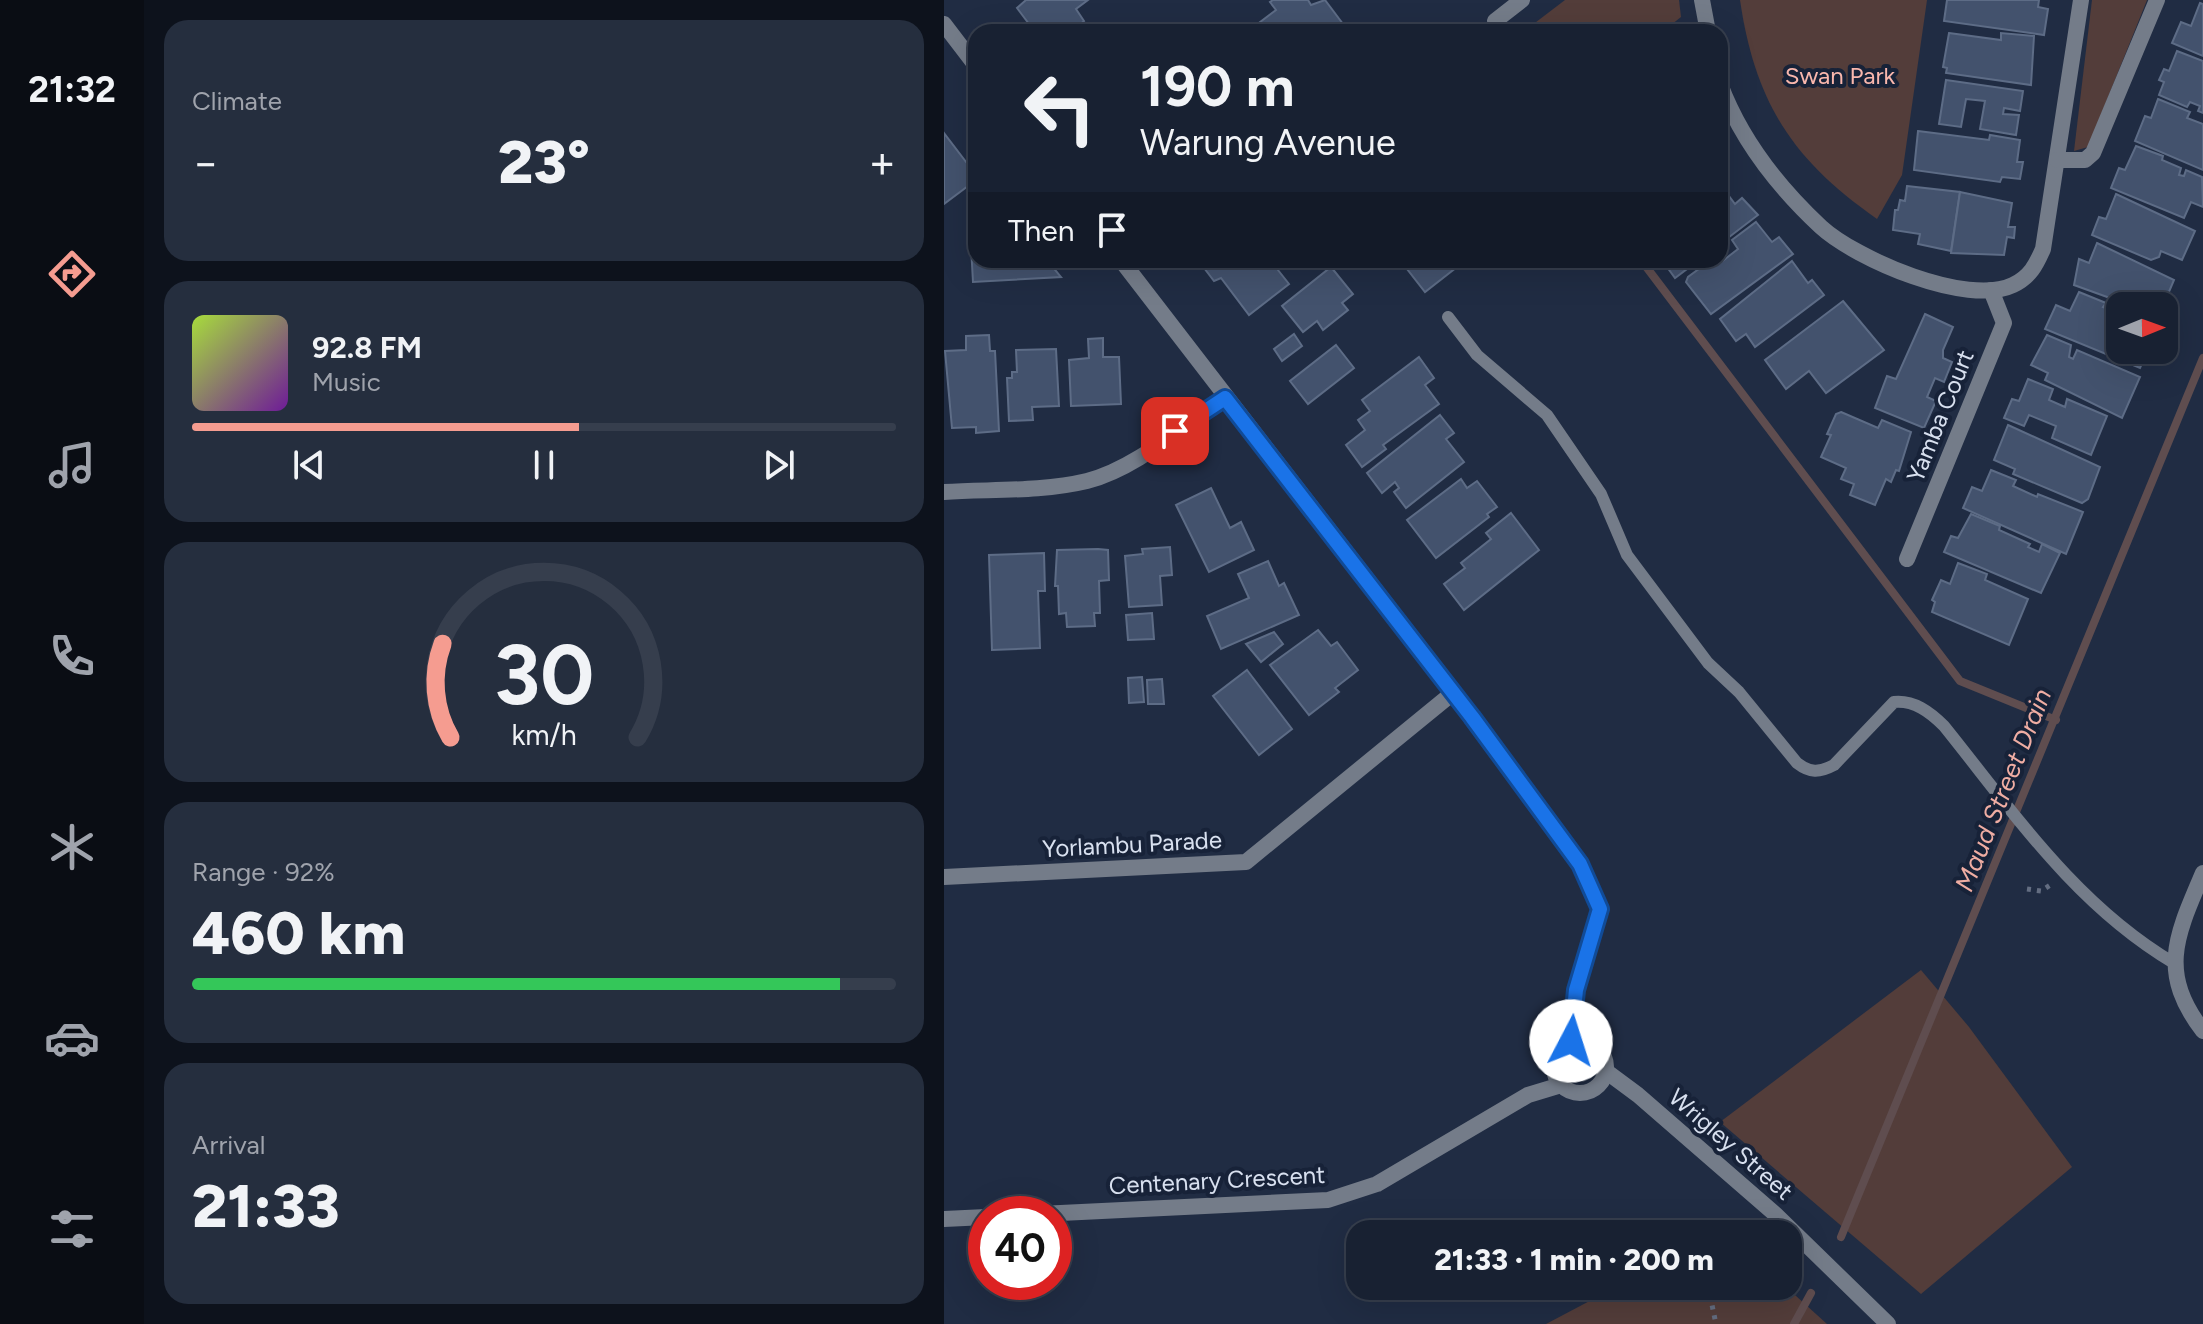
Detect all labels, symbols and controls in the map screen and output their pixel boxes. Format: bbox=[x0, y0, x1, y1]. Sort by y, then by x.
text: 190 m bbox=[1140, 53, 1295, 120]
icon: left bbox=[1008, 56, 1112, 160]
park label: Swan Park bbox=[1785, 61, 1896, 90]
text: 21:32 bbox=[28, 68, 116, 111]
text: Climate bbox=[192, 85, 282, 117]
text: Warung Avenue bbox=[1140, 121, 1396, 164]
text: 23° bbox=[498, 126, 590, 198]
text: − bbox=[192, 136, 219, 189]
text: + bbox=[869, 136, 896, 189]
icon: arrive bbox=[1090, 208, 1134, 252]
text: Then bbox=[1008, 212, 1074, 249]
icon: directions bbox=[44, 246, 100, 302]
north arrow bbox=[2106, 292, 2178, 364]
map controls bbox=[2106, 292, 2178, 364]
text: 92.8 FM bbox=[312, 329, 422, 366]
street label: Yamba Court bbox=[1900, 346, 1980, 486]
text: Music bbox=[312, 366, 381, 398]
pin bbox=[1141, 397, 1209, 465]
icon: arrive bbox=[1153, 409, 1197, 453]
icon: music bbox=[44, 437, 100, 493]
icon: previous bbox=[287, 443, 331, 487]
icon: pause bbox=[522, 443, 566, 487]
icon: next bbox=[757, 443, 801, 487]
text: 30 bbox=[494, 625, 594, 725]
icon: phone bbox=[44, 628, 100, 684]
water label: Maud Street Drain bbox=[1948, 684, 2058, 896]
text: km/h bbox=[511, 718, 577, 752]
icon: climate bbox=[44, 819, 100, 875]
street label: Yorlambu Parade bbox=[1041, 825, 1223, 863]
text: Range · 92% bbox=[192, 856, 335, 888]
text: 460 km bbox=[192, 897, 405, 969]
position arrow bbox=[1529, 999, 1613, 1083]
icon: car bbox=[44, 1010, 100, 1066]
street label: Wrigley Street bbox=[1663, 1082, 1799, 1206]
text: Arrival bbox=[192, 1129, 265, 1161]
street label: Centenary Crescent bbox=[1108, 1160, 1326, 1200]
text: 21:33 bbox=[192, 1170, 340, 1242]
speed limit sign: 40 bbox=[968, 1196, 1072, 1300]
icon: filters bbox=[44, 1201, 100, 1257]
text: 21:33 · 1 min · 200 m bbox=[1434, 1241, 1714, 1278]

